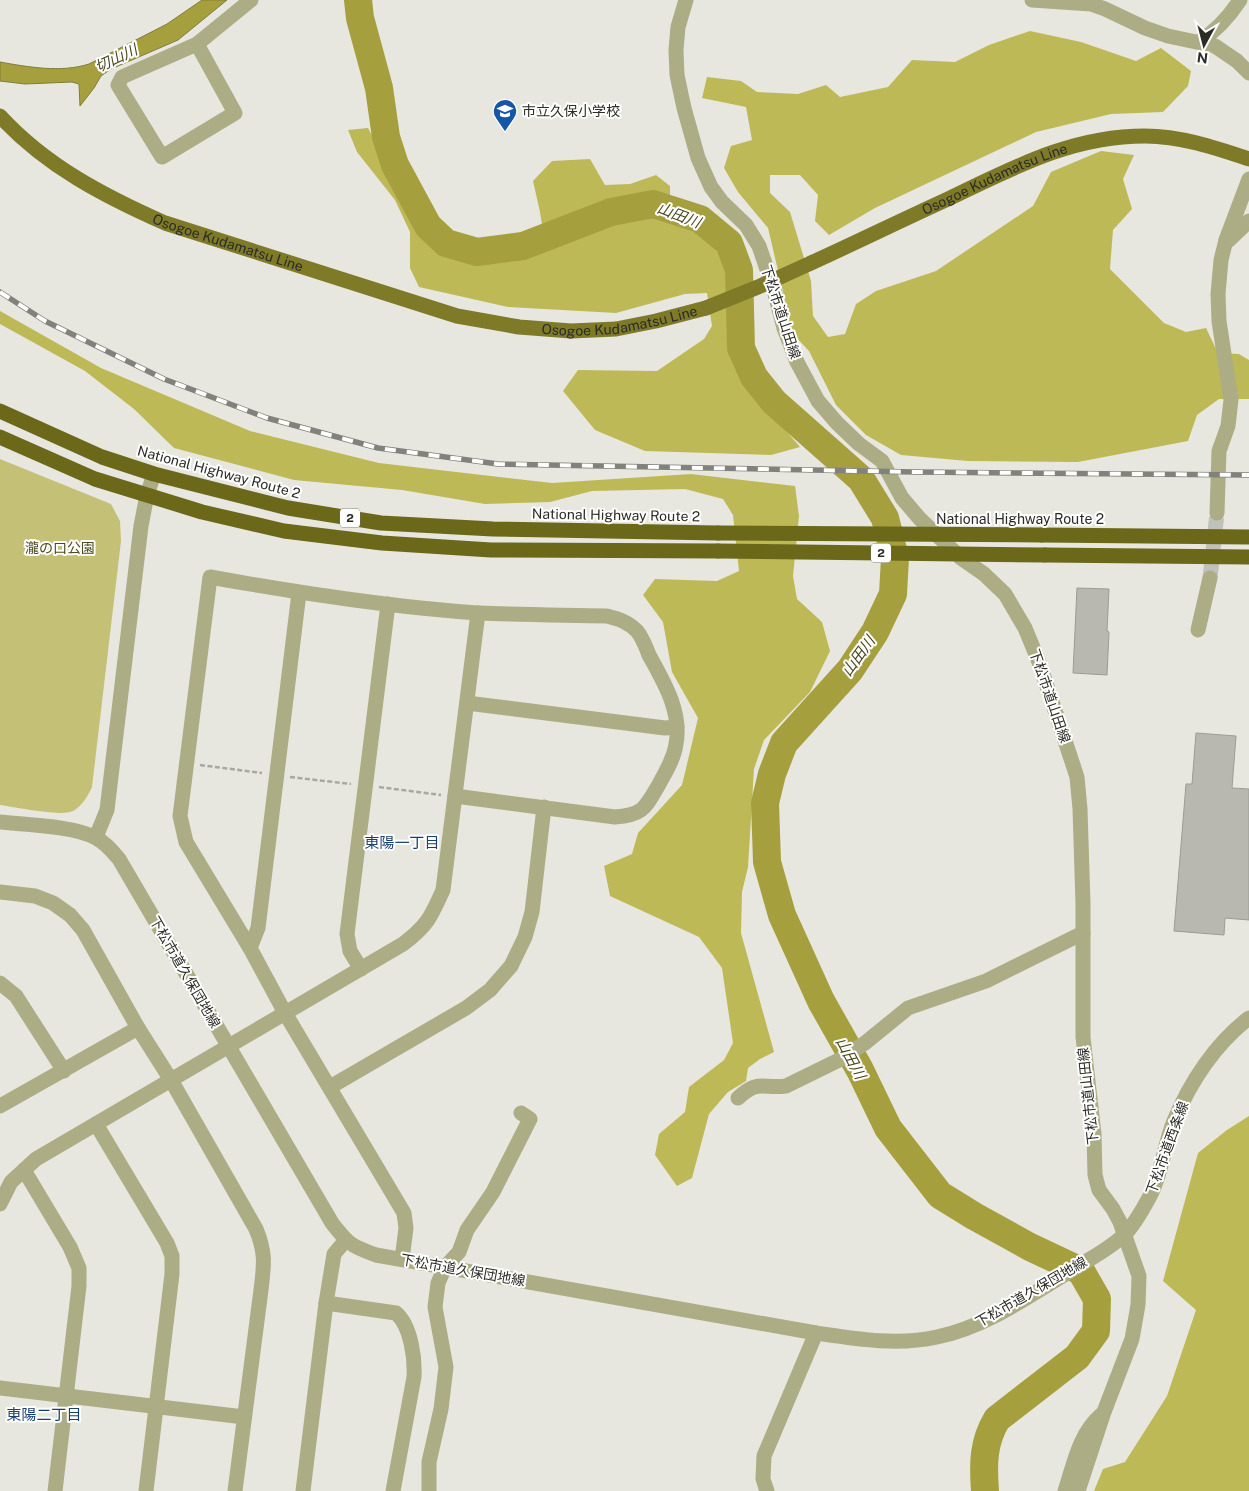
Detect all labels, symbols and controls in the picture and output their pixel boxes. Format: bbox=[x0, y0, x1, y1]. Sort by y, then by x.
north arrow bbox=[1179, 20, 1229, 70]
water label: 切山川 bbox=[92, 40, 142, 75]
text: N bbox=[1196, 49, 1209, 67]
school or university icon: 市立久保小学校 bbox=[492, 98, 518, 132]
place label: 市立久保小学校 bbox=[522, 103, 620, 119]
street label: Osogoe Kudamatsu Line bbox=[919, 140, 1069, 218]
water label: 山田川 bbox=[655, 199, 705, 232]
street label: Osogoe Kudamatsu Line bbox=[150, 210, 305, 275]
street label: 下松市道山田線 bbox=[758, 263, 804, 361]
street label: Osogoe Kudamatsu Line bbox=[541, 303, 699, 339]
street label: National Highway Route 2 bbox=[136, 443, 302, 501]
street label: National Highway Route 2 bbox=[532, 506, 700, 524]
road number: 2 bbox=[340, 508, 360, 528]
street label: National Highway Route 2 bbox=[936, 511, 1104, 527]
park label: 瀧の口公園 bbox=[25, 540, 95, 556]
road number: 2 bbox=[871, 544, 891, 562]
water label: 山田川 bbox=[838, 631, 879, 679]
street label: 下松市道山田線 bbox=[1026, 647, 1074, 745]
district label: 東陽一丁目 bbox=[364, 834, 440, 851]
street label: 下松市道久保団地線 bbox=[147, 913, 223, 1031]
water label: 山田川 bbox=[833, 1034, 870, 1084]
street label: 下松市道山田線 bbox=[1075, 1046, 1101, 1146]
street label: 下松市道西条線 bbox=[1143, 1099, 1191, 1197]
street label: 下松市道久保団地線 bbox=[400, 1251, 526, 1289]
street label: 下松市道久保団地線 bbox=[972, 1254, 1090, 1330]
district label: 東陽二丁目 bbox=[6, 1406, 82, 1423]

